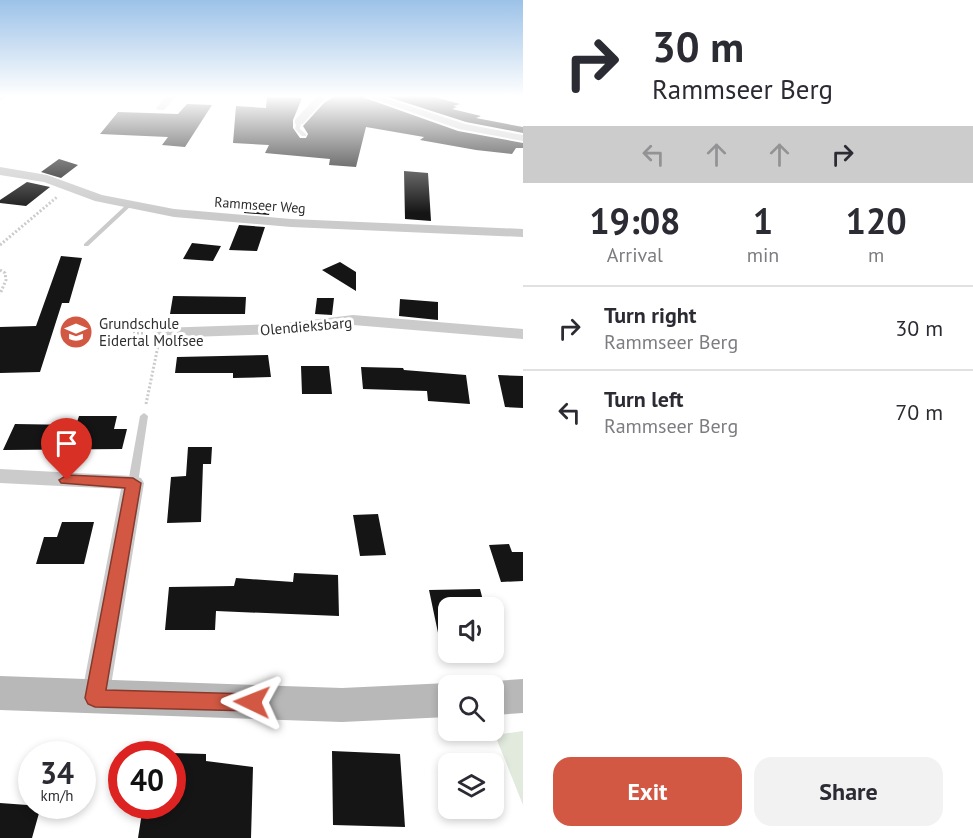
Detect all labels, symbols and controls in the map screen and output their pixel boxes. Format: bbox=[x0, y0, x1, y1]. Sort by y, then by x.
text: 30 m bbox=[652, 19, 744, 74]
icon: right bbox=[553, 24, 631, 102]
text: Rammseer Berg bbox=[652, 72, 833, 106]
icon: left bbox=[637, 138, 670, 171]
icon: ahead bbox=[700, 138, 733, 171]
icon: ahead bbox=[763, 138, 796, 171]
icon: right bbox=[826, 138, 859, 171]
street label: Rammseer Weg bbox=[214, 193, 306, 217]
text: 19:08 bbox=[589, 197, 681, 244]
text: 1 bbox=[753, 197, 773, 244]
text: 120 bbox=[846, 197, 907, 244]
text: Arrival bbox=[607, 242, 663, 268]
text: min bbox=[747, 242, 779, 268]
text: m bbox=[868, 242, 884, 268]
text: Turn right bbox=[604, 301, 696, 329]
icon: right bbox=[553, 312, 586, 345]
street label: Olendieksbarg bbox=[259, 313, 353, 339]
school or university icon: Grundschule Eidertal Molfsee bbox=[58, 314, 94, 350]
place label: Grundschule Eidertal Molfsee bbox=[99, 314, 204, 350]
text: 30 m bbox=[895, 314, 943, 342]
text: Rammseer Berg bbox=[604, 329, 738, 355]
text: Turn left bbox=[604, 385, 684, 413]
icon: left bbox=[553, 396, 586, 429]
text: 70 m bbox=[895, 398, 943, 426]
text: Rammseer Berg bbox=[604, 413, 738, 439]
pin bbox=[41, 418, 92, 480]
icon: arrive bbox=[50, 427, 83, 460]
map controls bbox=[438, 597, 504, 819]
button: sound bbox=[438, 597, 504, 663]
position arrow bbox=[220, 670, 284, 734]
button: search bbox=[438, 675, 504, 741]
speed limit sign: 40 bbox=[108, 741, 186, 819]
text: 34 bbox=[40, 753, 74, 792]
button: layers bbox=[438, 753, 504, 819]
button: Exit bbox=[553, 757, 742, 826]
button: Share bbox=[754, 757, 943, 826]
text: km/h bbox=[41, 786, 73, 805]

